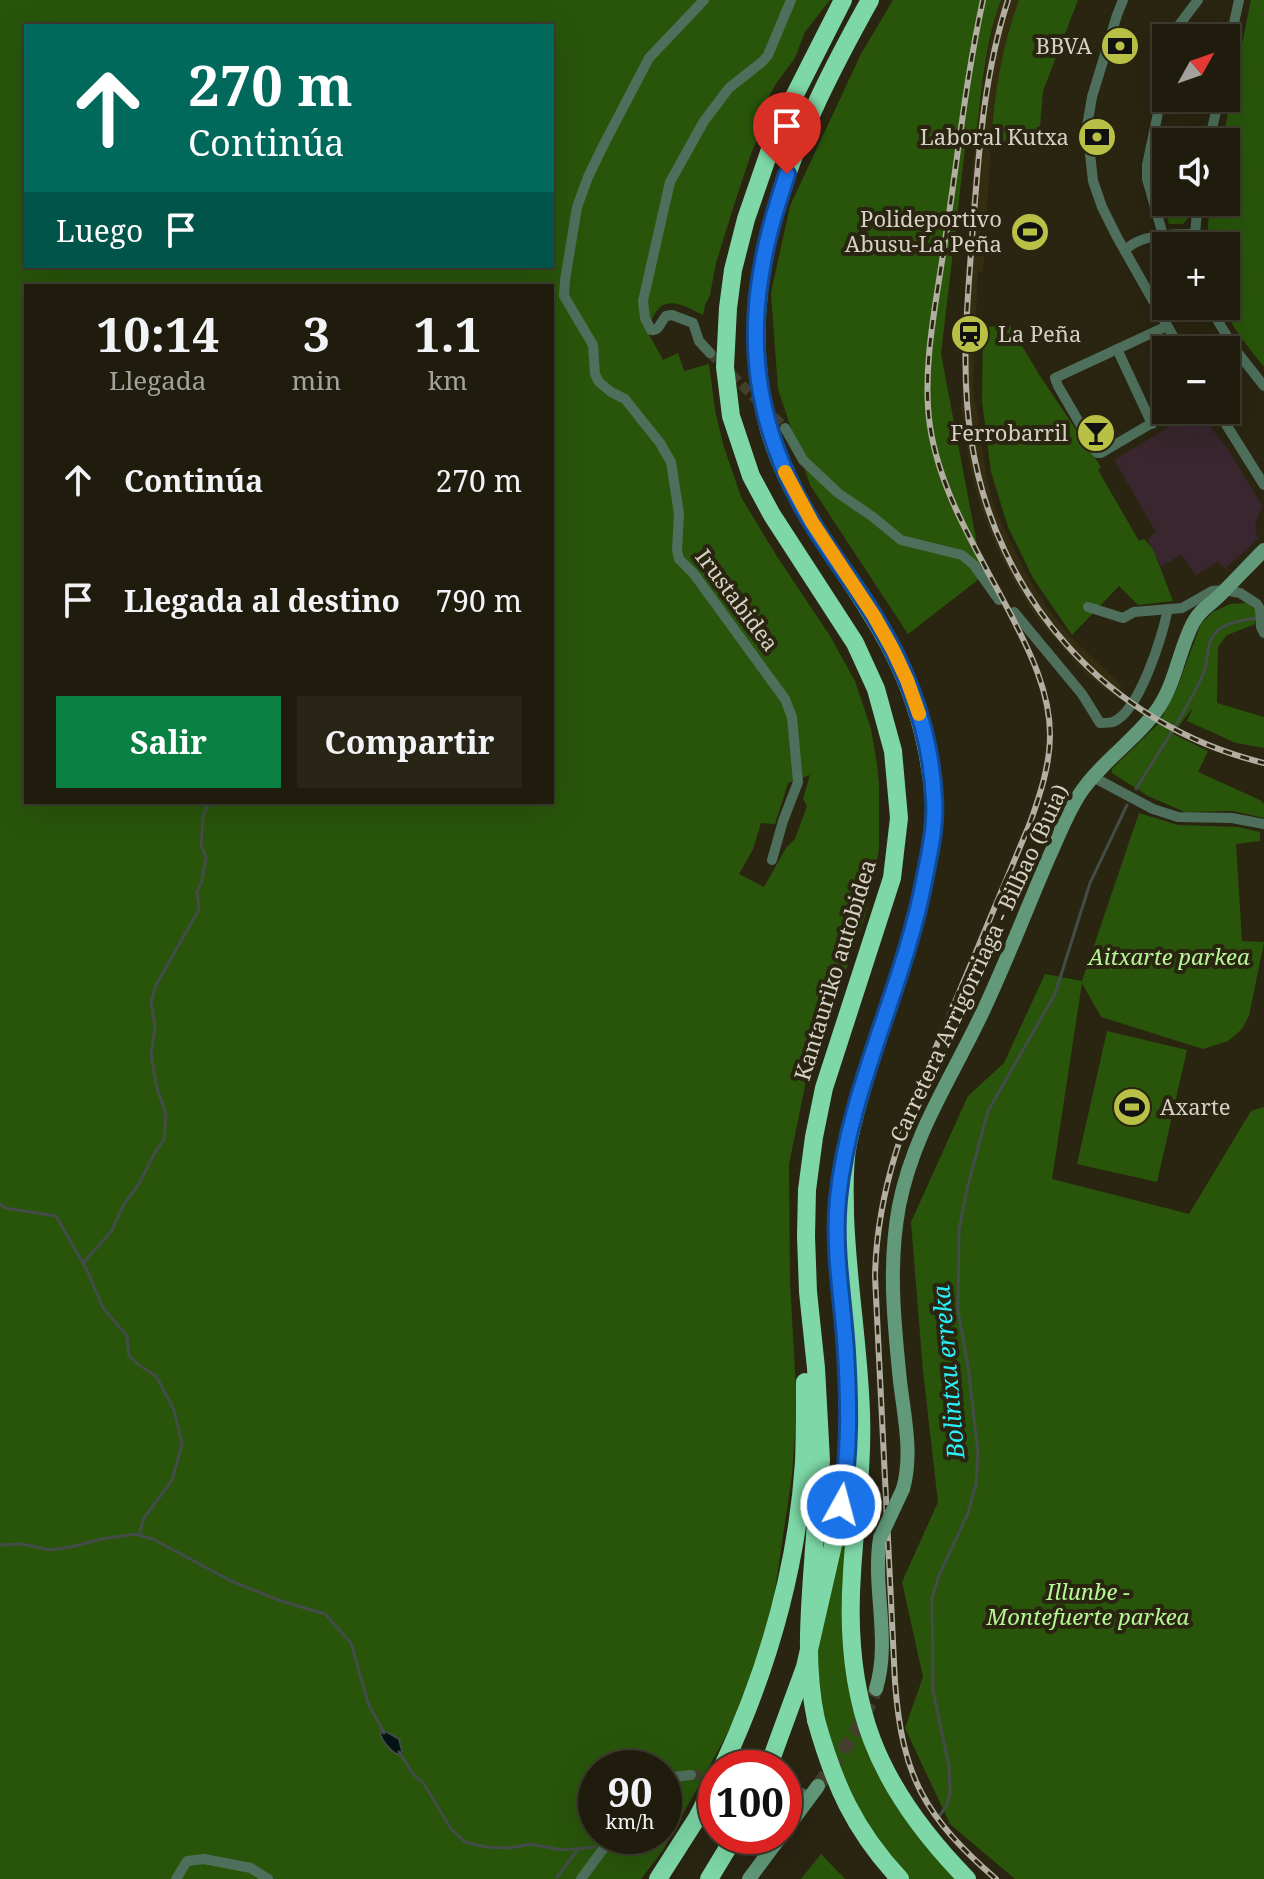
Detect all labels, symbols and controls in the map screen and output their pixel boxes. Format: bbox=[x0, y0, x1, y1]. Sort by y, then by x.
north arrow bbox=[1152, 24, 1240, 112]
map controls bbox=[1152, 24, 1240, 424]
bank icon: BBVA bbox=[1099, 25, 1141, 67]
place label: BBVA bbox=[1036, 30, 1092, 60]
text: 270 m bbox=[188, 46, 353, 122]
icon: ahead bbox=[56, 56, 160, 160]
pin bbox=[753, 92, 821, 174]
icon: arrive bbox=[765, 104, 809, 148]
bank icon: Laboral Kutxa bbox=[1076, 116, 1118, 158]
text: Continúa bbox=[188, 118, 345, 167]
place label: Laboral Kutxa bbox=[920, 121, 1069, 151]
button: sound bbox=[1152, 128, 1240, 216]
place label: Polideportivo Abusu-La Peña bbox=[845, 203, 1002, 258]
icon: arrive bbox=[159, 208, 203, 252]
text: Luego bbox=[56, 210, 143, 251]
sports icon: Polideportivo Abusu-La Peña bbox=[1009, 211, 1051, 253]
button: + bbox=[1152, 232, 1240, 320]
text: 10:14 bbox=[96, 301, 219, 366]
text: 3 bbox=[303, 301, 330, 366]
text: 1.1 bbox=[413, 301, 482, 366]
station icon: La Peña bbox=[949, 313, 991, 355]
place label: La Peña bbox=[998, 318, 1081, 348]
button: − bbox=[1152, 336, 1240, 424]
text: Llegada bbox=[109, 362, 206, 398]
text: min bbox=[292, 362, 341, 398]
text: km bbox=[428, 362, 467, 398]
bar icon: Ferrobarril bbox=[1075, 412, 1117, 454]
place label: Ferrobarril bbox=[950, 417, 1068, 447]
icon: ahead bbox=[56, 458, 100, 502]
text: Continúa bbox=[124, 460, 263, 501]
text: 270 m bbox=[436, 460, 522, 501]
street label: Irustabidea bbox=[690, 542, 786, 657]
icon: arrive bbox=[56, 578, 100, 622]
text: Llegada al destino bbox=[124, 580, 400, 621]
text: 790 m bbox=[436, 580, 522, 621]
button: Salir bbox=[56, 696, 281, 788]
button: Compartir bbox=[297, 696, 522, 788]
street label: Carretera Arrigorriaga - Bilbao (Buia) bbox=[882, 779, 1075, 1147]
street label: Kantauriko autobidea bbox=[786, 856, 882, 1084]
park label: Aitxarte parkea bbox=[1086, 941, 1250, 971]
sports icon: Axarte bbox=[1111, 1086, 1153, 1128]
place label: Axarte bbox=[1160, 1091, 1231, 1121]
water label: Bolintxu erreka bbox=[923, 1284, 972, 1461]
position arrow bbox=[799, 1463, 883, 1547]
park label: Illunbe - Montefuerte parkea bbox=[986, 1576, 1190, 1631]
speed limit sign: 100 bbox=[698, 1750, 802, 1854]
text: 90 bbox=[607, 1764, 653, 1819]
text: km/h bbox=[605, 1808, 655, 1835]

